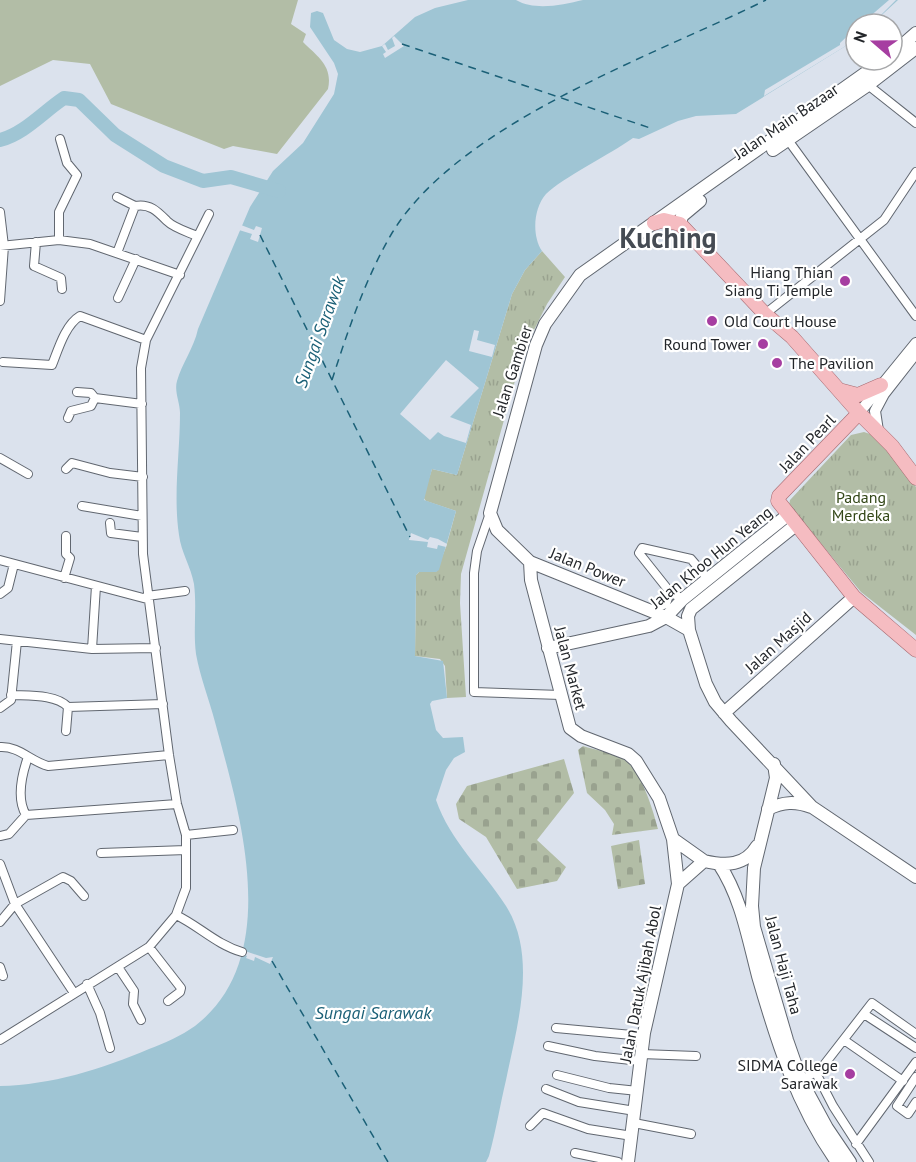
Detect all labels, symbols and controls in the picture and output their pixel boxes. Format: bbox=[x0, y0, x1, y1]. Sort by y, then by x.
north arrow bbox=[844, 12, 904, 72]
text: N bbox=[849, 29, 871, 45]
street label: Jalan Main Bazaar bbox=[729, 78, 843, 164]
district label: Kuching bbox=[619, 219, 717, 256]
place label: Hiang Thian Siang Ti Temple bbox=[725, 262, 833, 300]
water label: Sungai Sarawak bbox=[289, 272, 351, 391]
marker: Hiang Thian Siang Ti Temple bbox=[838, 274, 852, 288]
place label: Old Court House bbox=[724, 311, 837, 331]
marker: Old Court House bbox=[705, 314, 719, 328]
street label: Jalan Gambier bbox=[487, 322, 536, 420]
place label: Round Tower bbox=[664, 334, 752, 354]
marker: Round Tower bbox=[756, 337, 770, 351]
place label: The Pavilion bbox=[789, 353, 874, 373]
marker: The Pavilion bbox=[770, 356, 784, 370]
street label: Jalan Pearl bbox=[774, 410, 840, 477]
park label: Padang Merdeka bbox=[832, 487, 890, 525]
street label: Jalan Khoo Hun Yeang bbox=[645, 502, 776, 613]
street label: Jalan Power bbox=[546, 542, 629, 591]
street label: Jalan Masjid bbox=[740, 607, 815, 678]
street label: Jalan Market bbox=[550, 623, 592, 712]
street label: Jalan Datuk Ajibah Abol bbox=[615, 903, 665, 1065]
street label: Jalan Haji Taha bbox=[761, 913, 807, 1016]
water label: Sungai Sarawak bbox=[315, 1001, 432, 1024]
place label: SIDMA College Sarawak bbox=[738, 1055, 838, 1093]
marker: SIDMA College Sarawak bbox=[843, 1067, 857, 1081]

